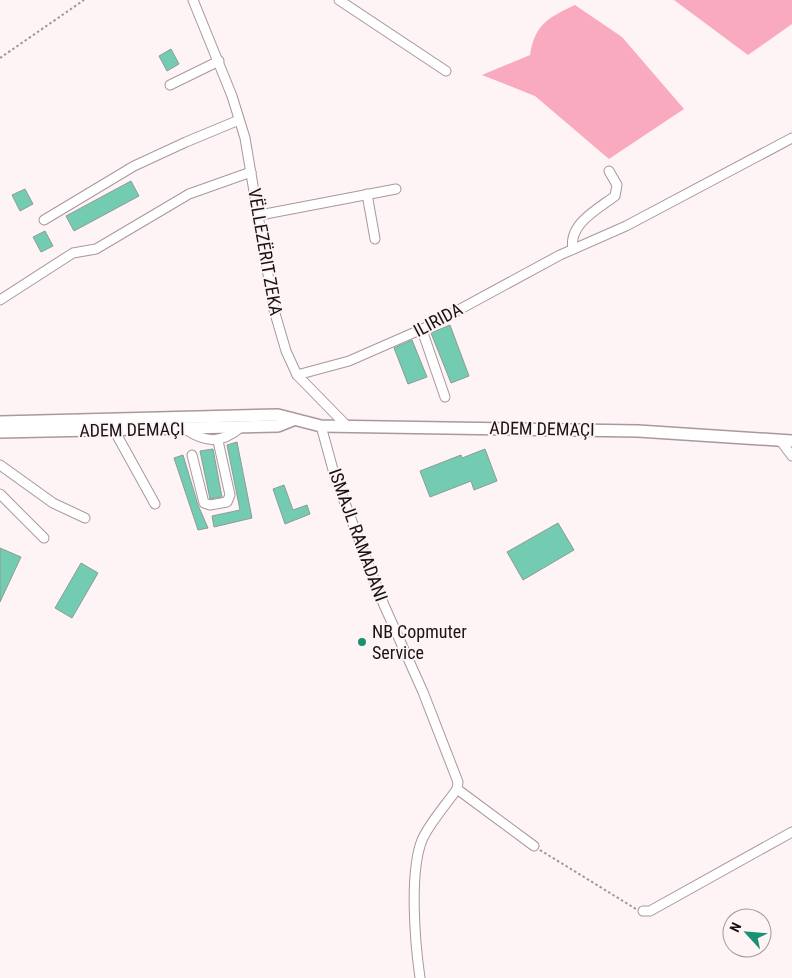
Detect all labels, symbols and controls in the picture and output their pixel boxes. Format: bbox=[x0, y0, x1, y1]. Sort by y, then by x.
street label: VËLLEZËRIT ZEKA bbox=[244, 187, 287, 318]
street label: ILIRIDA bbox=[410, 298, 466, 341]
street label: ADEM DEMAÇI bbox=[489, 417, 595, 440]
street label: ADEM DEMAÇI bbox=[79, 418, 185, 441]
street label: ISMAJL RAMADANI bbox=[325, 466, 392, 604]
place label: NB Copmuter Service bbox=[372, 621, 467, 663]
marker: NB Copmuter Service bbox=[356, 636, 368, 648]
north arrow bbox=[722, 908, 772, 958]
text: N bbox=[726, 920, 744, 935]

